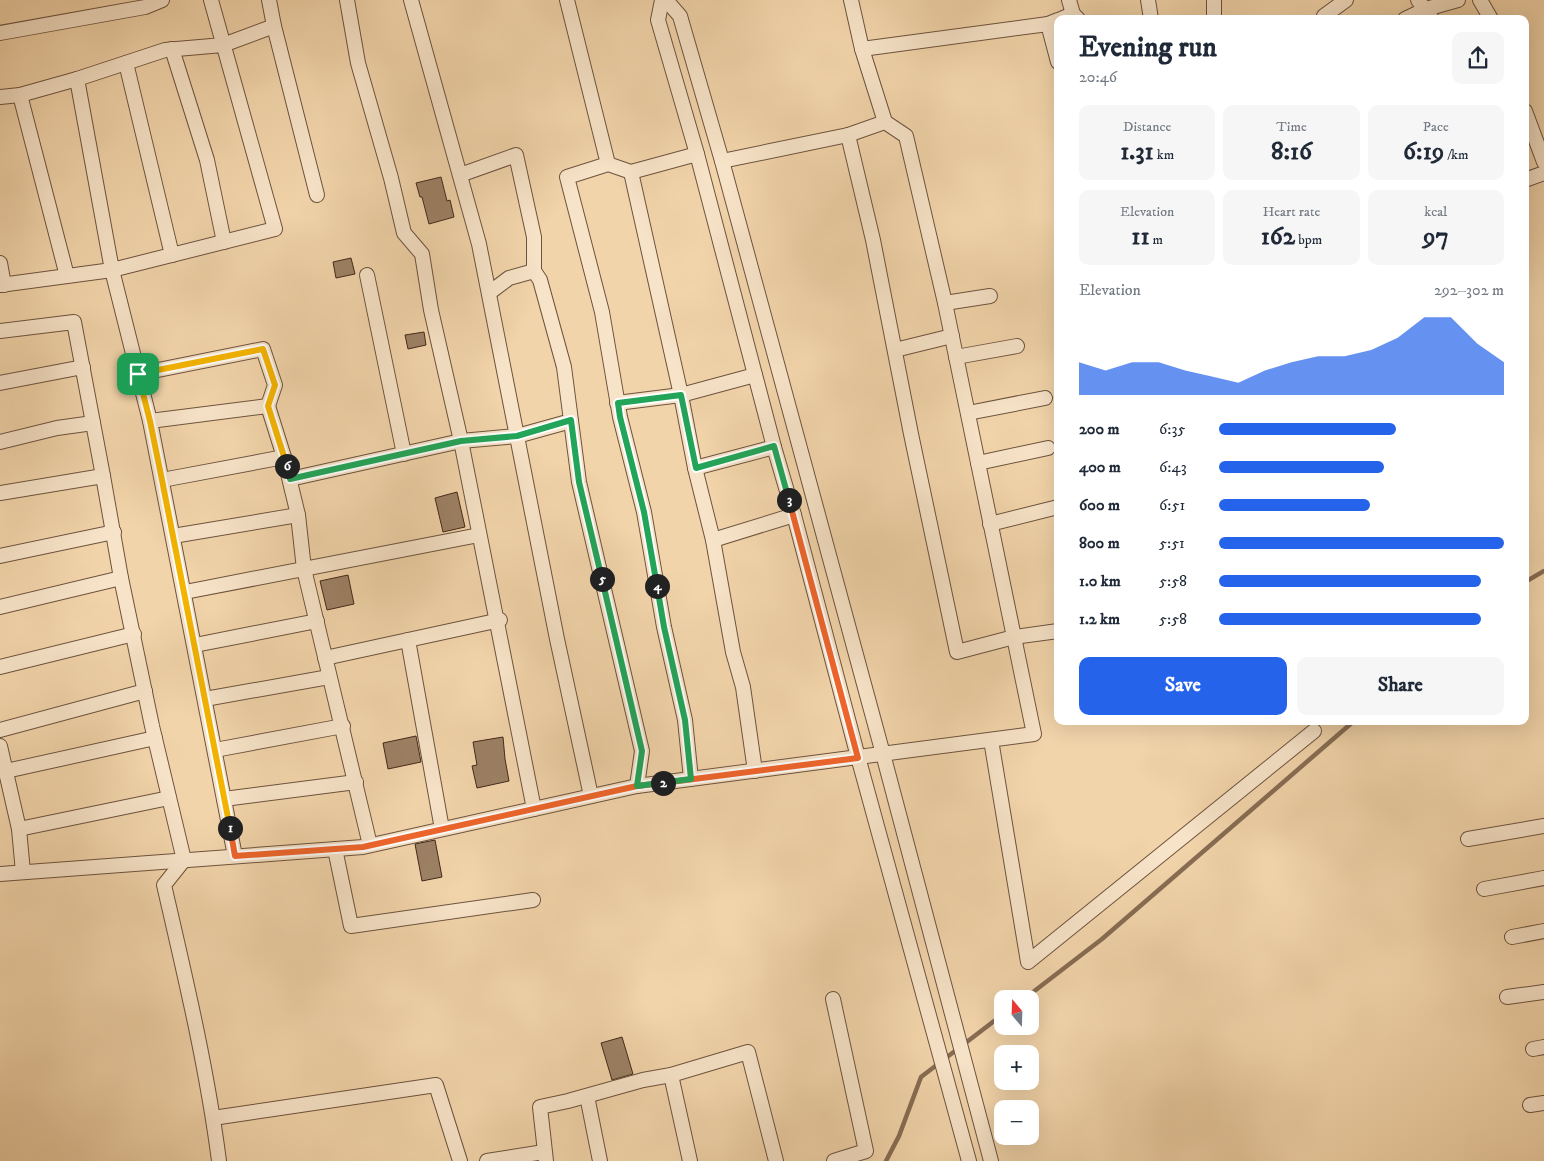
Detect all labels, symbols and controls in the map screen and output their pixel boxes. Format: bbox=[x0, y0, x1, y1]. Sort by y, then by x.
text: Evening run bbox=[1079, 30, 1217, 65]
button: share bbox=[1452, 32, 1504, 84]
text: 20:46 bbox=[1079, 67, 1117, 87]
text: Distance bbox=[1123, 118, 1171, 136]
text: Time bbox=[1276, 118, 1307, 136]
text: Pace bbox=[1423, 118, 1449, 136]
text: 1.31 bbox=[1120, 136, 1154, 167]
text: 8:16 bbox=[1271, 136, 1312, 167]
text: 6:19 bbox=[1403, 136, 1444, 167]
text: km bbox=[1154, 146, 1174, 164]
text: /km bbox=[1444, 146, 1469, 164]
text: Elevation bbox=[1120, 203, 1174, 221]
text: Heart rate bbox=[1263, 203, 1320, 221]
text: kcal bbox=[1424, 203, 1447, 221]
text: 11 bbox=[1131, 221, 1150, 252]
text: 162 bbox=[1261, 221, 1295, 252]
text: 97 bbox=[1423, 221, 1449, 252]
text: m bbox=[1150, 231, 1163, 249]
text: bpm bbox=[1295, 231, 1322, 249]
text: Elevation bbox=[1079, 280, 1141, 300]
text: 292–302 m bbox=[1434, 280, 1504, 300]
pin bbox=[117, 353, 159, 395]
icon: arrive bbox=[124, 360, 152, 388]
text: 200 m bbox=[1079, 419, 1120, 439]
text: 6:35 bbox=[1159, 419, 1185, 439]
pin: 6 bbox=[274, 454, 300, 478]
text: 6 bbox=[284, 457, 291, 475]
text: 400 m bbox=[1079, 457, 1121, 477]
text: 6:43 bbox=[1159, 457, 1187, 477]
pin: 3 bbox=[776, 488, 802, 512]
text: 3 bbox=[787, 491, 792, 509]
text: 600 m bbox=[1079, 495, 1120, 515]
text: 6:51 bbox=[1159, 495, 1185, 515]
text: 800 m bbox=[1079, 533, 1120, 553]
text: 5:51 bbox=[1159, 533, 1185, 553]
pin: 5 bbox=[590, 566, 614, 592]
text: 5 bbox=[599, 570, 606, 588]
text: 1.0 km bbox=[1079, 571, 1121, 591]
text: 5:58 bbox=[1159, 571, 1187, 591]
pin: 4 bbox=[644, 574, 670, 598]
text: 4 bbox=[653, 577, 662, 595]
text: 1.2 km bbox=[1079, 609, 1120, 629]
text: 5:58 bbox=[1159, 609, 1187, 629]
button: Save bbox=[1079, 657, 1287, 715]
button: Share bbox=[1297, 657, 1504, 715]
pin: 2 bbox=[650, 770, 676, 796]
text: 2 bbox=[660, 774, 667, 792]
pin: 1 bbox=[218, 816, 242, 840]
text: 1 bbox=[228, 819, 233, 837]
north arrow bbox=[994, 990, 1039, 1035]
map controls bbox=[994, 990, 1039, 1145]
button: + bbox=[994, 1045, 1039, 1090]
button: − bbox=[994, 1100, 1039, 1145]

